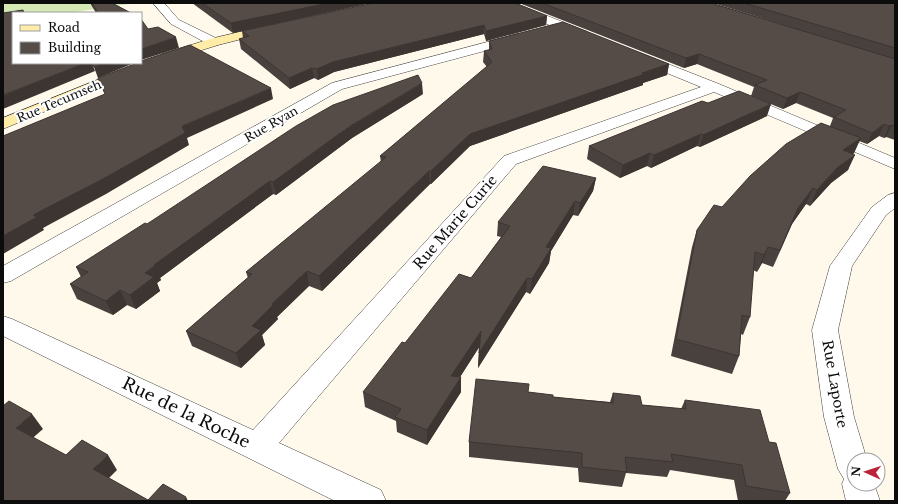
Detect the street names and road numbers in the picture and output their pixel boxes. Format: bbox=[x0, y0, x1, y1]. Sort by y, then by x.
street label: Rue Tecumseh bbox=[14, 76, 104, 126]
street label: Rue Ryan bbox=[242, 103, 300, 145]
street label: Rue Marie Curie bbox=[409, 171, 501, 273]
street label: Rue Laporte bbox=[818, 339, 852, 429]
street label: Rue de la Roche bbox=[118, 373, 254, 453]

